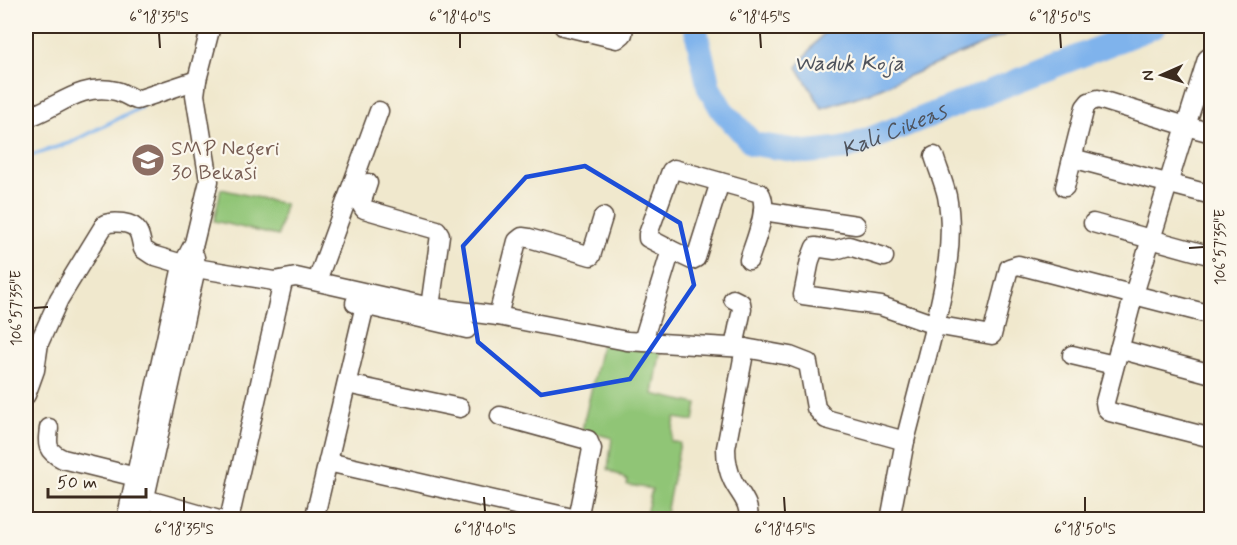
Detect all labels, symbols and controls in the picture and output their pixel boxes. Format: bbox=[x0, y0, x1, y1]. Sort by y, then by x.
text: 6°18'35"S bbox=[129, 8, 189, 28]
text: 6°18'40"S bbox=[429, 8, 491, 28]
text: 6°18'45"S bbox=[729, 8, 791, 28]
text: 6°18'50"S bbox=[1029, 8, 1091, 28]
north arrow bbox=[1132, 45, 1192, 105]
water label: Waduk Koja bbox=[794, 50, 904, 78]
text: N bbox=[1138, 70, 1159, 82]
water label: Kali Cikeas bbox=[838, 97, 953, 165]
place label: SMP Negeri 30 Bekasi bbox=[171, 135, 279, 187]
school or university icon: SMP Negeri 30 Bekasi bbox=[130, 142, 166, 178]
text: 106°57'35"E bbox=[1211, 209, 1231, 285]
text: 106°57'35"E bbox=[7, 270, 27, 346]
scale bar bbox=[48, 461, 146, 499]
text: 50 m bbox=[57, 471, 97, 495]
text: 6°18'35"S bbox=[154, 520, 214, 540]
text: 6°18'40"S bbox=[454, 520, 516, 540]
text: 6°18'45"S bbox=[754, 520, 816, 540]
text: 6°18'50"S bbox=[1054, 520, 1116, 540]

